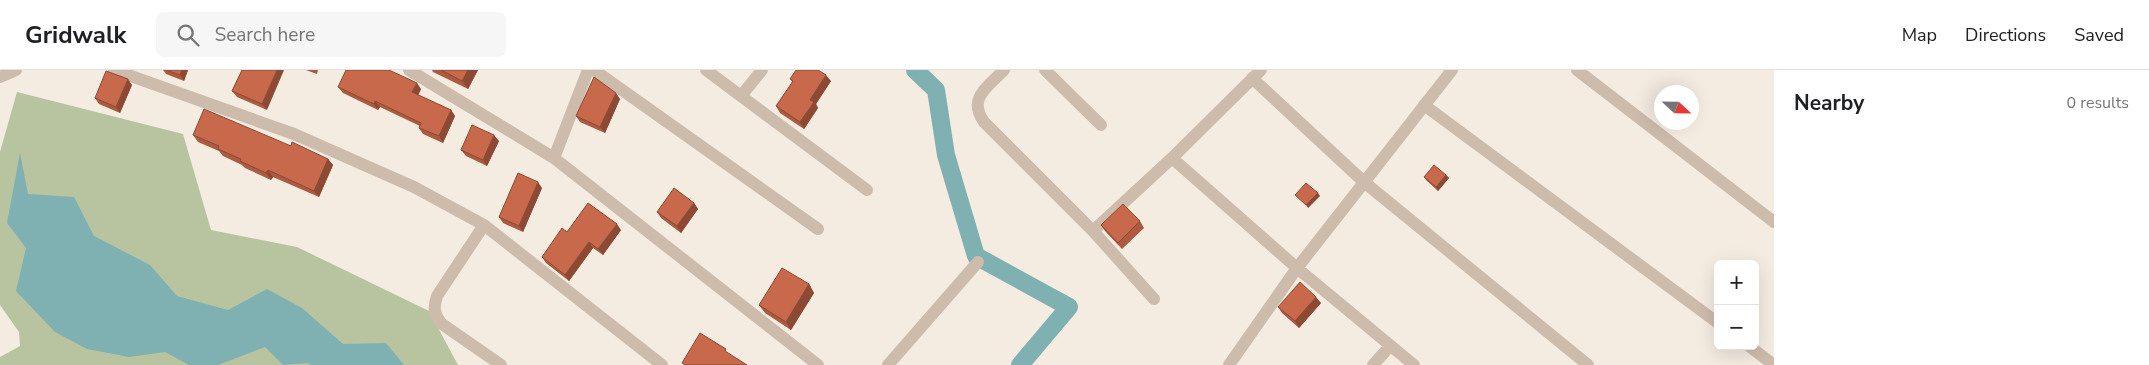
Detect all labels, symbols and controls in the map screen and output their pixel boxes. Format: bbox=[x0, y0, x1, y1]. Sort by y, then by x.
search box bbox=[156, 12, 506, 57]
text: Gridwalk bbox=[25, 19, 126, 51]
icon: search bbox=[174, 21, 202, 49]
text: Search here bbox=[214, 22, 315, 48]
text: Map bbox=[1902, 23, 1937, 47]
text: Directions bbox=[1965, 23, 2046, 47]
text: Saved bbox=[2074, 23, 2124, 47]
north arrow bbox=[1654, 85, 1699, 130]
text: Nearby bbox=[1794, 89, 1864, 117]
text: 0 results bbox=[2067, 92, 2129, 114]
map controls bbox=[1714, 260, 1759, 350]
button: + bbox=[1714, 260, 1759, 305]
button: − bbox=[1714, 305, 1759, 350]

